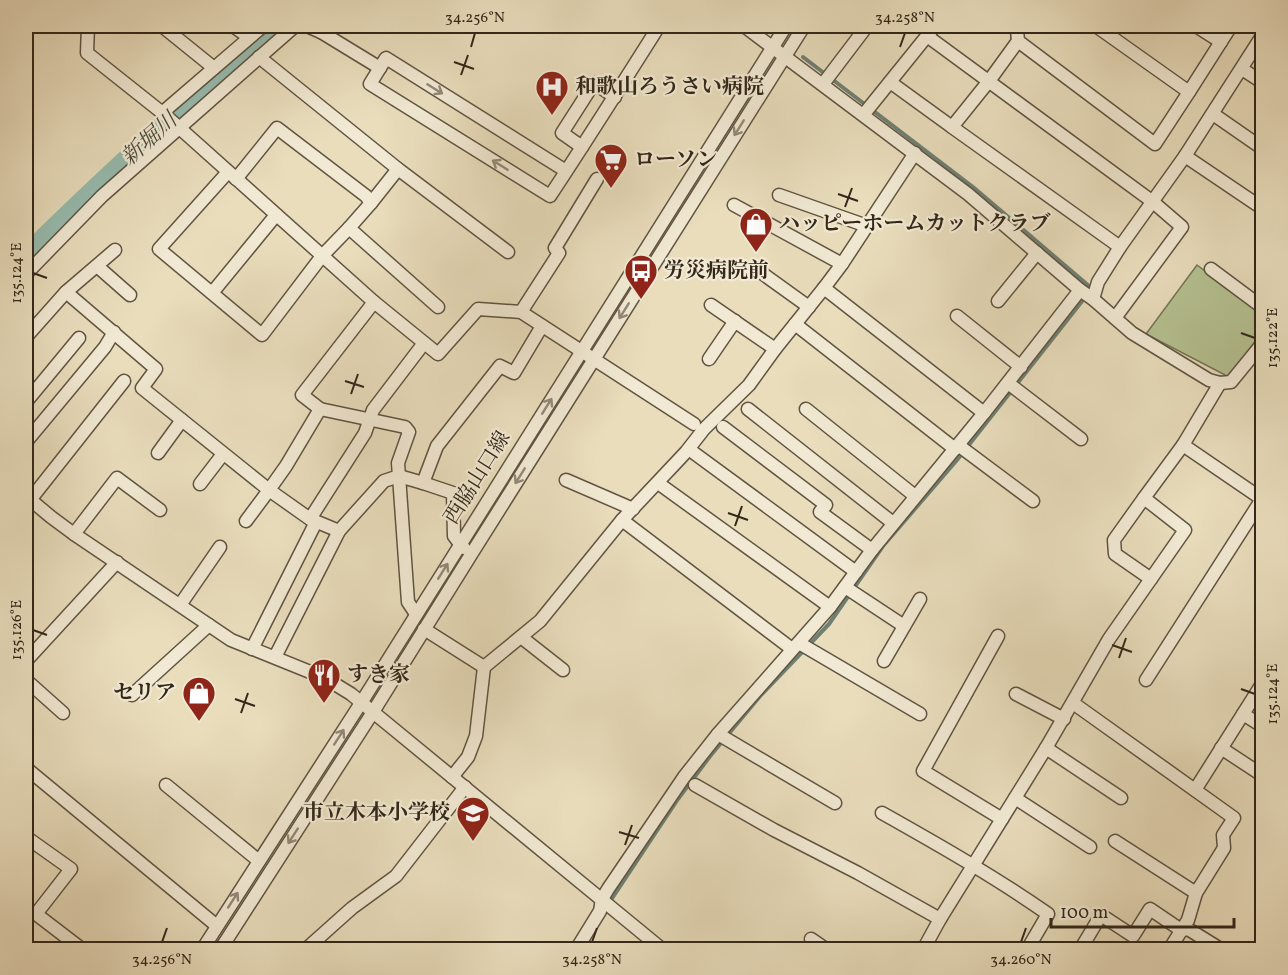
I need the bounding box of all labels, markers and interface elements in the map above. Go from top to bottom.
text: 34.256°N [445,8,505,29]
text: 34.258°N [875,8,935,29]
hospital icon: 和歌山ろうさい病院 [534,69,570,116]
place label: 和歌山ろうさい病院 [575,73,764,102]
one-way arrow [426,84,443,96]
water label: 新堀川 [115,105,186,174]
one-way arrow [733,120,745,136]
supermarket icon: ローソン [593,142,629,189]
place label: ローソン [634,146,717,175]
one-way arrow [492,159,509,171]
shop icon: ハッピーホームカットクラブ [738,206,774,253]
place label: ハッピーホームカットクラブ [779,210,1051,239]
text: 135.124°E [7,243,28,303]
bus stop icon: 労災病院前 [623,253,659,300]
place label: 労災病院前 [664,257,769,286]
one-way arrow [618,302,630,319]
text: 135.122°E [1263,308,1284,368]
one-way arrow [541,398,553,415]
street label: 西脇山口線 [438,426,518,530]
one-way arrow [514,467,526,484]
one-way arrow [437,563,449,580]
text: 135.126°E [7,600,28,660]
restaurant icon: すき家 [306,657,342,704]
place label: すき家 [347,661,410,690]
text: 135.124°E [1263,664,1284,724]
shop icon: セリア [181,675,217,722]
place label: セリア [113,679,176,708]
one-way arrow [333,728,346,745]
school or university icon: 市立木本小学校 [455,795,491,842]
place label: 市立木本小学校 [303,799,450,828]
one-way arrow [286,828,299,845]
scale bar [1051,891,1234,929]
one-way arrow [227,892,240,909]
text: 100 m [1060,901,1109,926]
text: 34.256°N [132,950,192,971]
text: 34.258°N [562,950,622,971]
text: 34.260°N [990,950,1052,971]

